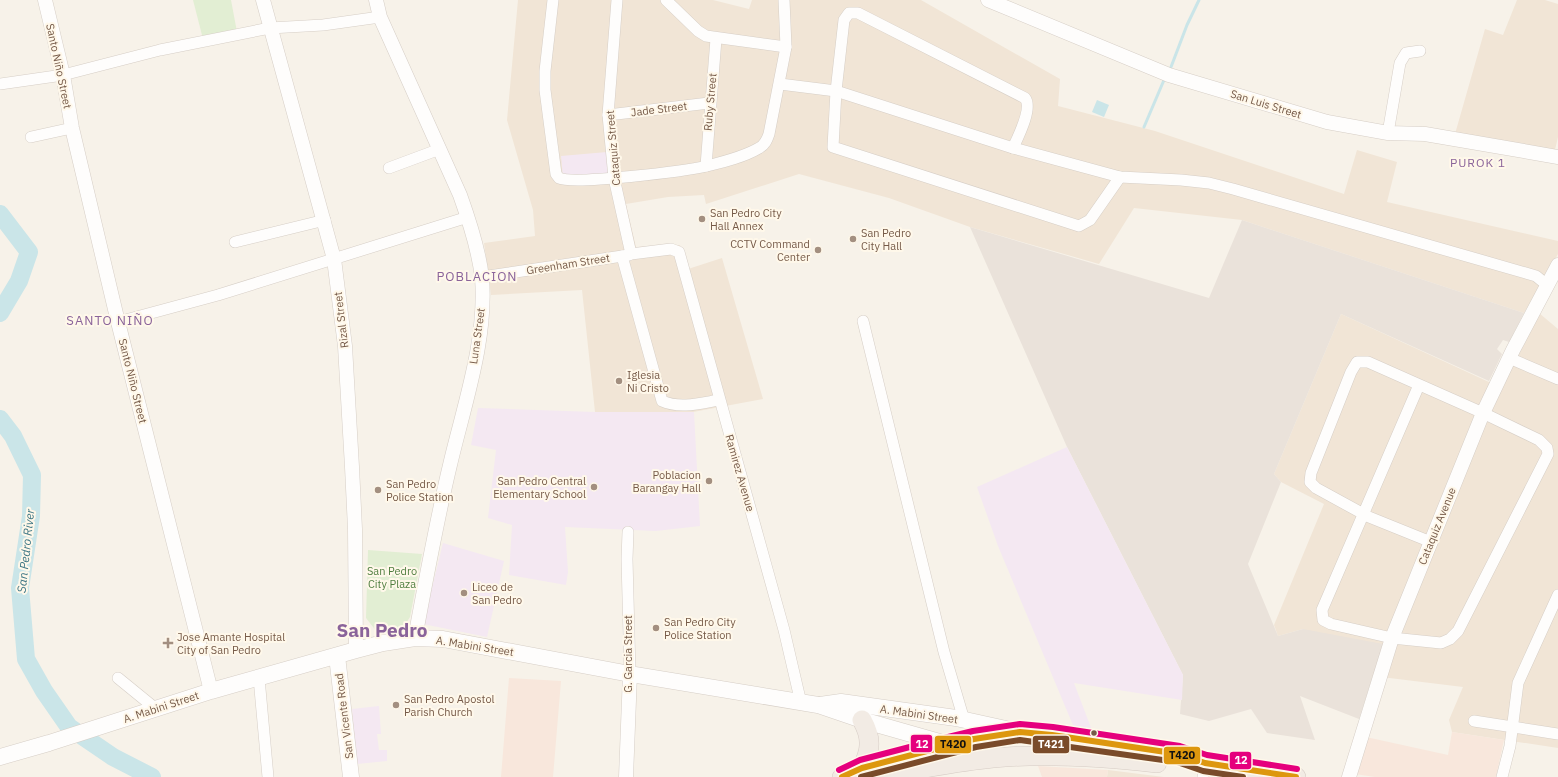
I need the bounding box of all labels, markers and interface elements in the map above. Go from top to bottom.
street label: Santo Niño Street [43,22,75,110]
street label: Ruby Street [701,72,720,131]
street label: San Luis Street [1229,87,1303,121]
street label: Jade Street [630,99,688,119]
street label: Cataquiz Street [603,110,623,186]
district label: PUROK 1 [1450,155,1506,170]
place label: San Pedro City Hall Annex [710,206,782,233]
marker: San Pedro City Hall Annex [697,214,707,224]
place label: San Pedro City Hall [861,226,911,253]
marker: San Pedro City Hall [848,234,858,244]
place label: CCTV Command Center [730,237,810,264]
marker: CCTV Command Center [813,245,823,255]
street label: Greenham Street [525,250,611,278]
district label: POBLACION [436,268,518,285]
street label: Rizal Street [331,291,351,349]
street label: Luna Street [466,307,488,365]
district label: SANTO NIÑO [66,312,154,329]
street label: Santo Niño Street [116,337,150,425]
place label: Iglesia Ni Cristo [627,368,669,395]
marker: Iglesia Ni Cristo [614,376,624,386]
street label: Ramirez Avenue [722,433,758,513]
place label: Poblacion Barangay Hall [633,468,701,495]
place label: San Pedro Central Elementary School [493,474,586,501]
marker: Poblacion Barangay Hall [704,476,714,486]
place label: San Pedro Police Station [386,477,454,504]
marker: San Pedro Central Elementary School [589,482,599,492]
marker: San Pedro Police Station [373,485,383,495]
street label: Cataquiz Avenue [1415,485,1459,567]
water label: San Pedro River [14,508,37,594]
park label: San Pedro City Plaza [367,564,417,591]
place label: Liceo de San Pedro [472,580,522,607]
marker: Liceo de San Pedro [459,588,469,598]
street label: G. Garcia Street [621,615,635,693]
place label: San Pedro City Police Station [664,615,736,642]
district label: San Pedro [336,618,428,642]
marker: San Pedro City Police Station [651,623,661,633]
place label: Jose Amante Hospital City of San Pedro [177,630,285,657]
street label: A. Mabini Street [435,633,515,659]
marker: Jose Amante Hospital City of San Pedro [162,637,174,649]
street label: San Vicente Road [332,672,356,760]
street label: A. Mabini Street [122,688,201,726]
place label: San Pedro Apostol Parish Church [404,692,495,719]
marker: San Pedro Apostol Parish Church [391,700,401,710]
street label: A. Mabini Street [879,702,959,726]
unlabelled marker [1089,728,1099,738]
line badge: 12 [910,734,933,753]
line badge: T420 [934,735,972,754]
line badge: T421 [1032,735,1070,754]
text: 12 [915,737,929,751]
text: T420 [940,737,967,751]
text: T421 [1038,737,1065,751]
line badge: T420 [1163,746,1201,765]
text: T420 [1169,748,1196,762]
line badge: 12 [1229,751,1252,770]
text: 12 [1234,753,1248,767]

